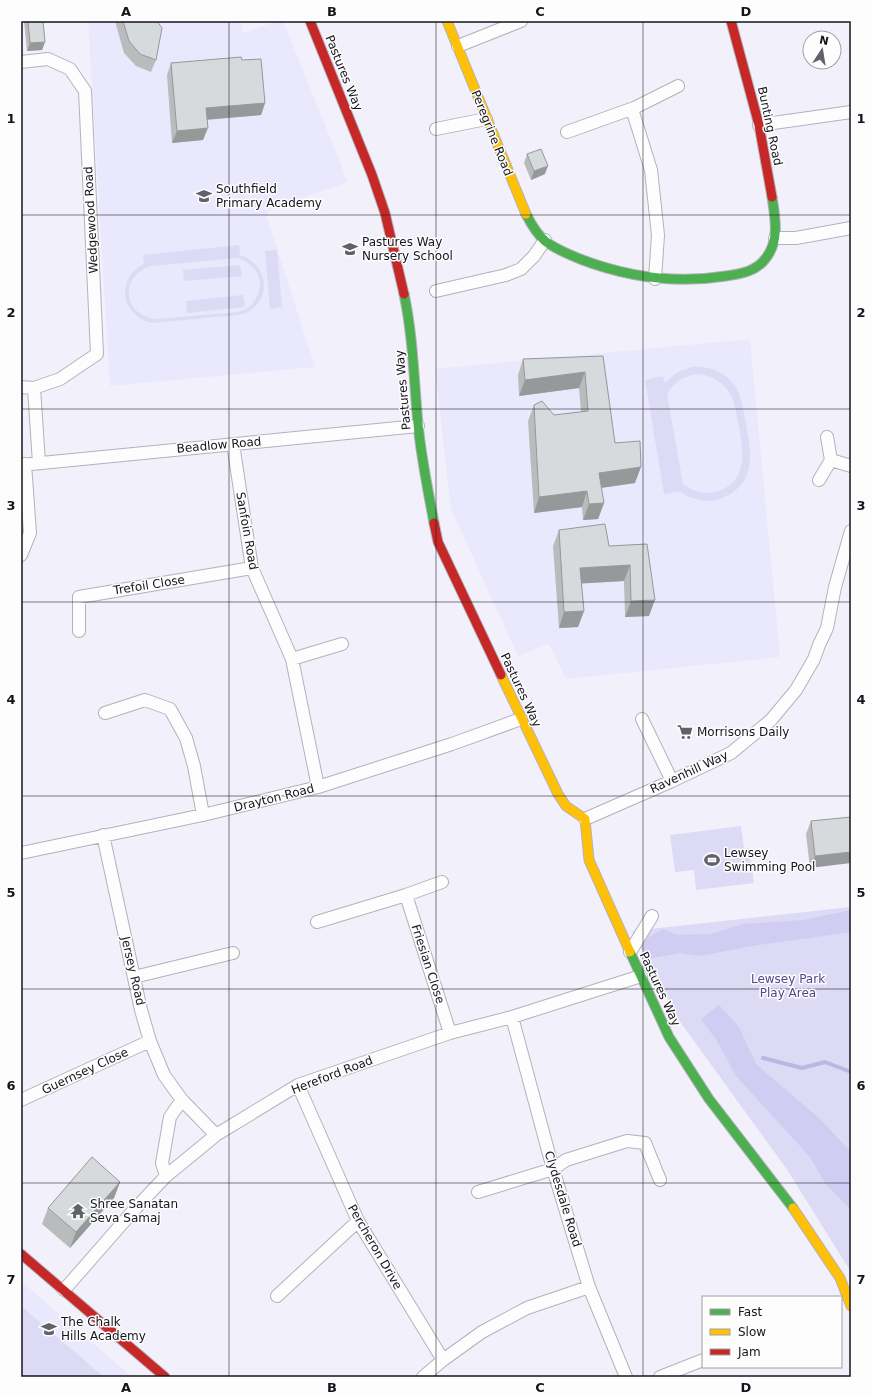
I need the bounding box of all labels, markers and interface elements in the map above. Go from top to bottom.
text: A [121,4,131,19]
text: B [327,4,337,19]
text: C [535,4,545,19]
text: D [741,4,752,19]
north arrow [802,30,842,70]
street label: Pastures Way [322,33,366,113]
text: N [818,33,830,48]
street label: Bunting Road [755,85,785,167]
street label: Peregrine Road [468,88,516,178]
text: 1 [6,111,16,126]
text: 1 [856,111,866,126]
street label: Wedgewood Road [81,166,101,274]
place label: Southfield Primary Academy [216,182,322,210]
school or university icon: Southfield Primary Academy [195,187,213,205]
place label: Pastures Way Nursery School [362,235,453,263]
school or university icon: Pastures Way Nursery School [341,240,359,258]
text: 2 [6,305,16,320]
text: 2 [856,305,866,320]
street label: Pastures Way [393,349,413,431]
street label: Beadlow Road [176,434,262,456]
street label: Sanfoin Road [233,491,261,571]
text: 3 [6,498,16,513]
text: 3 [856,498,866,513]
street label: Trefoil Close [111,572,186,598]
street label: Pastures Way [498,651,544,729]
text: 4 [6,692,16,707]
text: 4 [856,692,866,707]
supermarket icon: Morrisons Daily [676,723,694,741]
place label: Morrisons Daily [697,725,789,739]
street label: Ravenhill Way [648,748,730,796]
street label: Drayton Road [232,781,316,815]
place label: Lewsey Swimming Pool [724,846,815,874]
sports icon: Lewsey Swimming Pool [703,851,721,869]
text: 5 [6,885,16,900]
text: 5 [856,885,866,900]
street label: Friesian Close [409,922,447,1006]
street label: Jersey Road [118,934,148,1007]
street label: Pastures Way [637,950,683,1028]
park label: Lewsey Park Play Area [751,972,825,1000]
street label: Guernsey Close [40,1045,130,1097]
street label: Hereford Road [289,1053,375,1097]
text: 6 [6,1078,16,1093]
text: 6 [856,1078,866,1093]
street label: Clydesdale Road [542,1149,584,1249]
place label: Shree Sanatan Seva Samaj [90,1197,178,1225]
temple icon: Shree Sanatan Seva Samaj [69,1202,87,1220]
street label: Percheron Drive [345,1202,405,1292]
text: 7 [6,1272,16,1287]
text: 7 [856,1272,866,1287]
legend [702,1296,842,1368]
text: Fast [738,1305,762,1319]
place label: The Chalk Hills Academy [60,1315,146,1343]
school or university icon: The Chalk Hills Academy [40,1320,58,1338]
text: Slow [738,1325,766,1339]
text: Jam [737,1345,761,1359]
text: A [121,1380,131,1395]
text: B [327,1380,337,1395]
text: C [535,1380,545,1395]
text: D [741,1380,752,1395]

